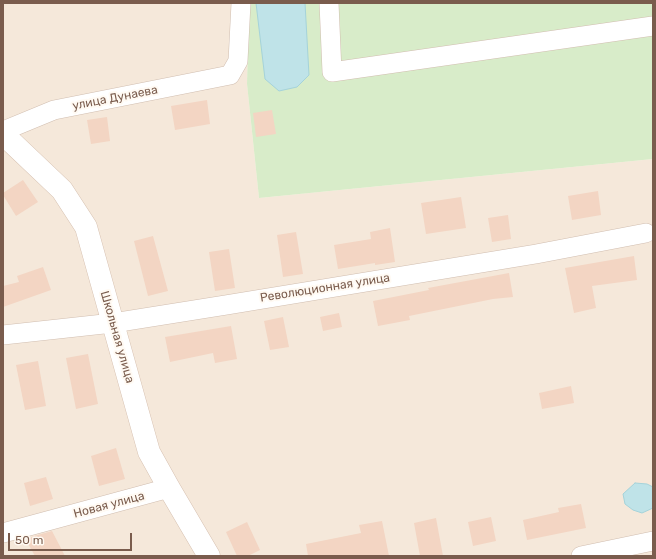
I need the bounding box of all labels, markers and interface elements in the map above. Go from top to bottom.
street label: улица Дунаева [71,83,159,113]
street label: Революционная улица [259,271,391,305]
street label: Школьная улица [97,289,137,385]
street label: Новая улица [72,489,146,521]
scale bar [10,525,134,551]
text: 50 m [15,533,43,547]

